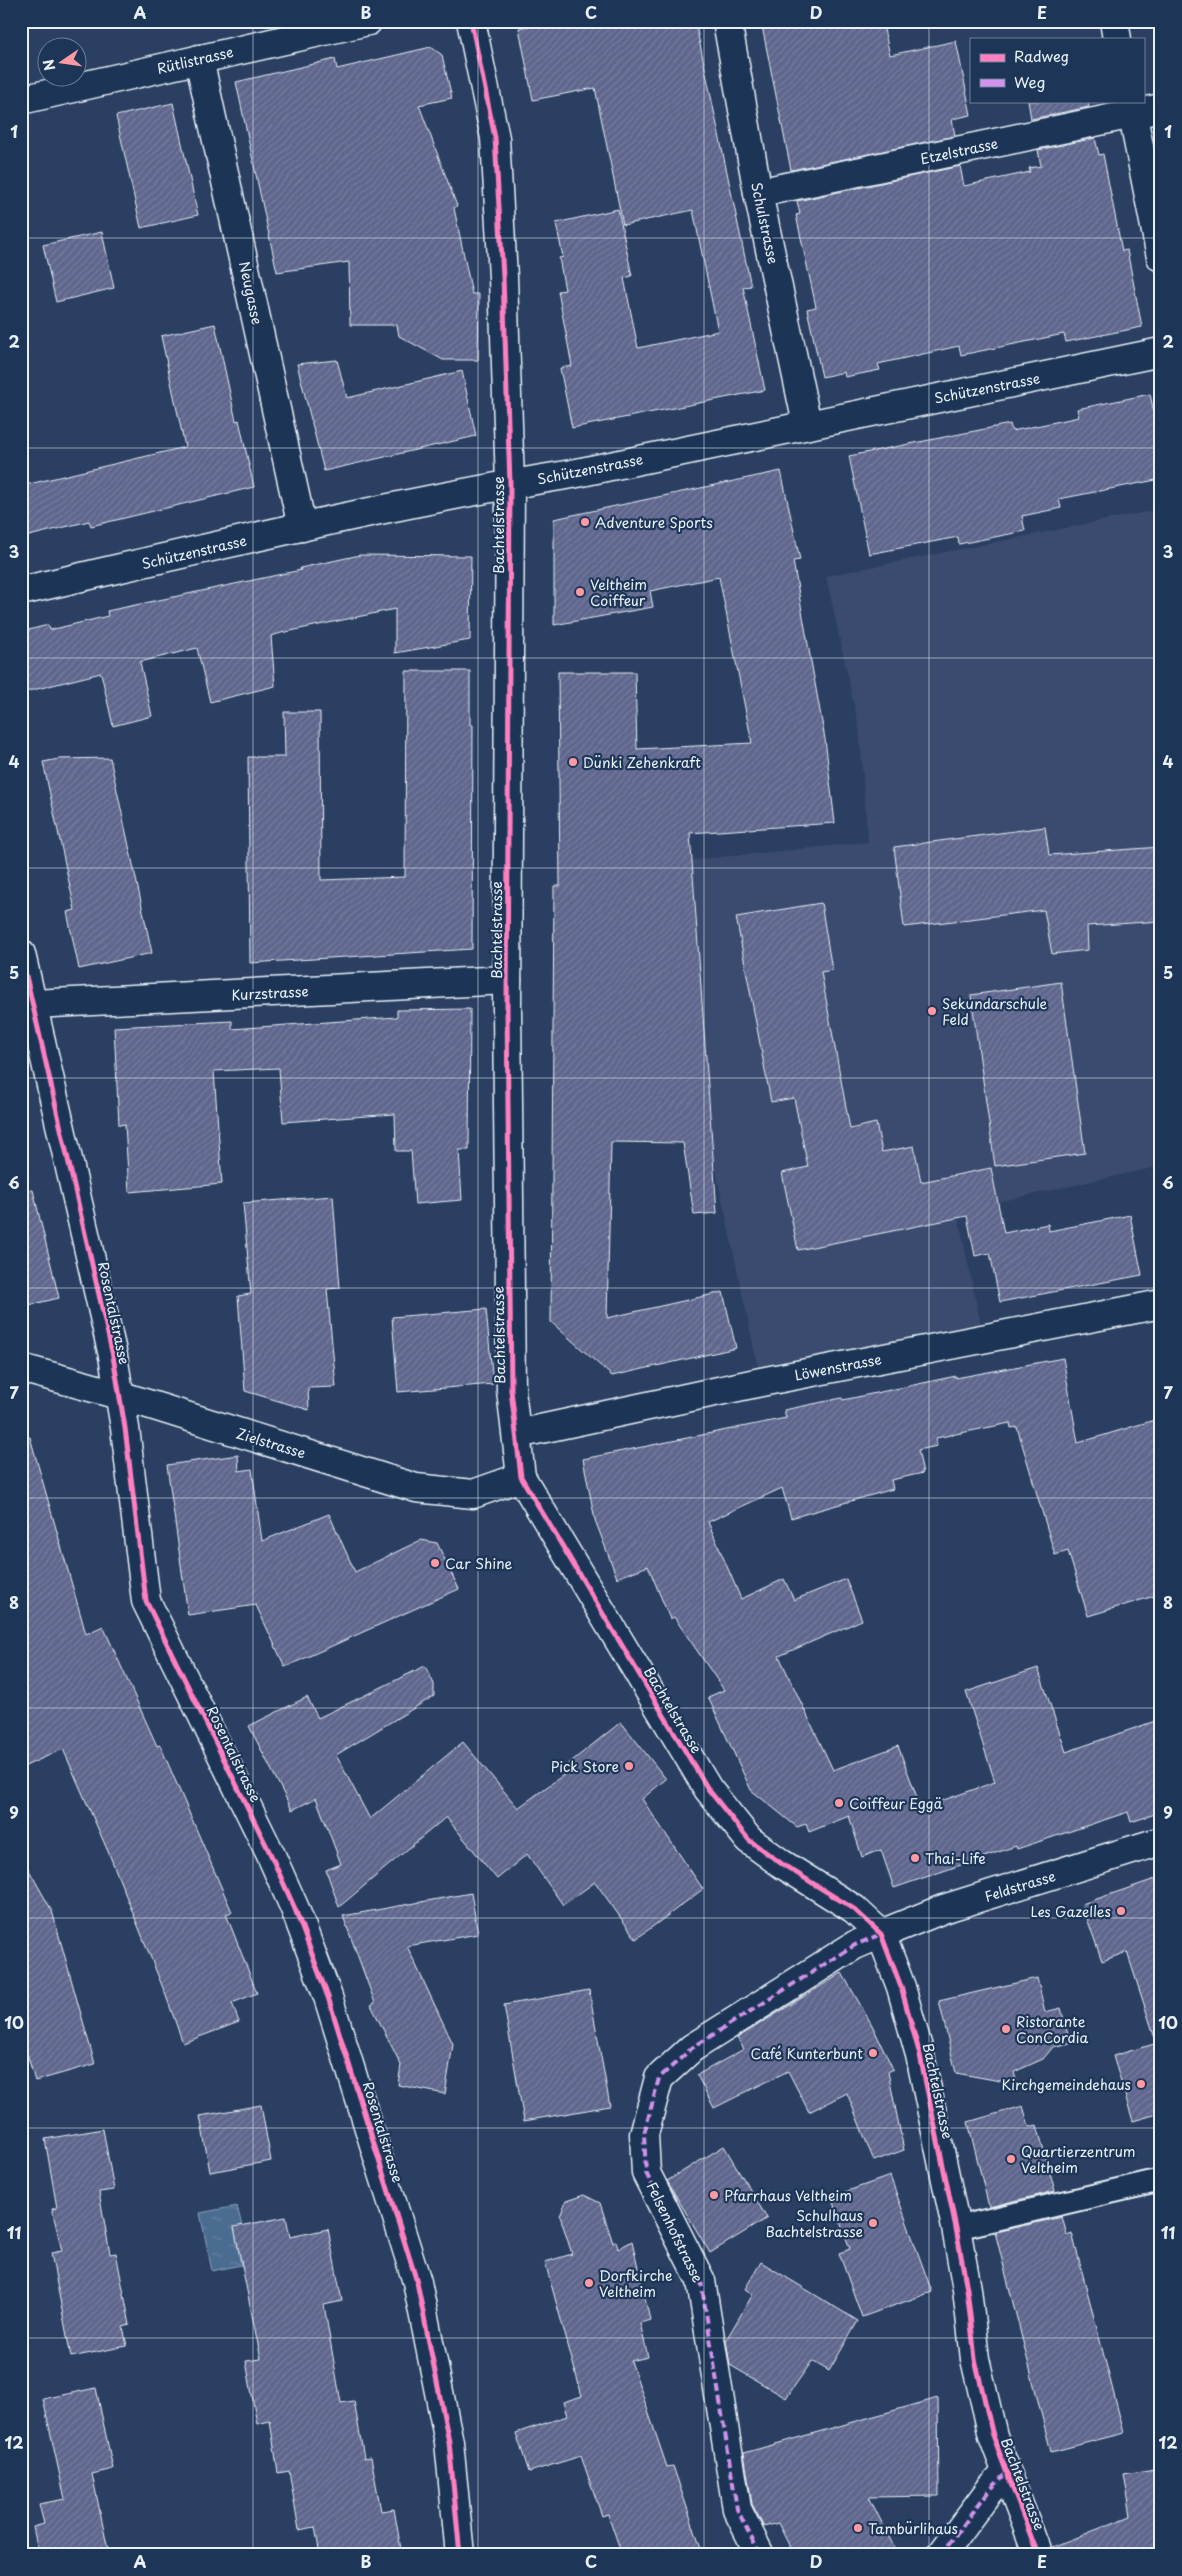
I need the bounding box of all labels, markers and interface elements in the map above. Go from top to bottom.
text: A [134,0,147,24]
text: B [361,0,372,24]
text: C [585,0,597,24]
text: D [810,0,822,24]
text: E [1037,0,1047,24]
north arrow [38,38,88,88]
legend [970,38,1144,102]
street label: Rütlistrasse [155,41,235,79]
text: Radweg [1014,44,1069,67]
text: N [37,57,60,73]
text: Weg [1014,70,1045,93]
text: 1 [10,119,18,143]
text: 1 [1164,119,1172,143]
street label: Etzelstrasse [918,133,1000,169]
street label: Schulstrasse [746,180,784,266]
street label: Neugasse [234,259,268,327]
text: 2 [8,329,20,353]
text: 2 [1162,329,1174,353]
street label: Schützenstrasse [932,367,1042,409]
street label: Schützenstrasse [535,448,645,490]
street label: Bachtelstrasse [488,476,509,574]
place label: Adventure Sports [595,512,713,533]
marker: Adventure Sports [579,516,591,528]
street label: Schützenstrasse [139,530,249,574]
text: 3 [9,539,19,563]
text: 3 [1163,539,1173,563]
place label: Veltheim Coiffeur [590,574,647,611]
marker: Veltheim Coiffeur [574,586,586,598]
text: 4 [9,749,20,773]
text: 4 [1163,749,1174,773]
place label: Dünki Zehenkraft [583,752,701,773]
marker: Dünki Zehenkraft [567,756,579,768]
street label: Bachtelstrasse [486,881,507,979]
text: 5 [9,960,19,984]
text: 5 [1163,960,1173,984]
street label: Kurzstrasse [231,980,309,1006]
place label: Sekundarschule Feld [942,993,1048,1030]
marker: Sekundarschule Feld [926,1005,938,1017]
text: 6 [8,1170,20,1194]
text: 6 [1162,1170,1174,1194]
street label: Rosentalstrasse [93,1260,135,1366]
street label: Bachtelstrasse [488,1286,510,1384]
street label: Löwenstrasse [793,1348,883,1386]
text: 7 [9,1380,19,1404]
text: 7 [1163,1380,1173,1404]
street label: Zielstrasse [234,1423,308,1463]
place label: Car Shine [445,1553,513,1574]
marker: Car Shine [429,1557,441,1569]
text: 8 [9,1590,19,1614]
text: 8 [1163,1590,1173,1614]
street label: Bachtelstrasse [639,1663,707,1757]
street label: Rosentalstrasse [202,1702,266,1806]
place label: Pick Store [551,1756,619,1777]
marker: Pick Store [623,1760,635,1772]
place label: Coiffeur Eggä [849,1793,943,1814]
marker: Coiffeur Eggä [833,1797,845,1809]
text: 9 [9,1800,19,1824]
text: 9 [1163,1800,1173,1824]
place label: Thai-Life [925,1848,986,1869]
marker: Thai-Life [909,1852,921,1864]
street label: Feldstrasse [982,1865,1058,1907]
place label: Les Gazelles [1030,1901,1111,1922]
marker: Les Gazelles [1115,1905,1127,1917]
text: 10 [4,2010,24,2034]
text: 10 [1158,2010,1178,2034]
place label: Ristorante ConCordia [1016,2011,1089,2048]
marker: Ristorante ConCordia [1000,2023,1012,2035]
street label: Bachtelstrasse [918,2041,958,2141]
place label: Café Kunterbunt [751,2043,863,2064]
marker: Café Kunterbunt [867,2047,879,2059]
place label: Kirchgemeindehaus [1001,2074,1131,2095]
marker: Kirchgemeindehaus [1135,2078,1147,2090]
street label: Rosentalstrasse [358,2079,408,2185]
place label: Quartierzentrum Veltheim [1021,2141,1136,2178]
marker: Quartierzentrum Veltheim [1005,2153,1017,2165]
street label: Felsenhofstrasse [642,2178,708,2286]
place label: Pfarrhaus Veltheim [724,2185,852,2206]
marker: Pfarrhaus Veltheim [708,2189,720,2201]
place label: Schulhaus Bachtelstrasse [765,2205,863,2242]
marker: Schulhaus Bachtelstrasse [867,2217,879,2229]
text: 11 [7,2220,21,2244]
text: 11 [1161,2220,1175,2244]
place label: Dorfkirche Veltheim [599,2265,672,2302]
marker: Dorfkirche Veltheim [583,2277,595,2289]
text: 12 [5,2430,23,2454]
text: 12 [1159,2430,1177,2454]
street label: Bachtelstrasse [996,2435,1050,2533]
place label: Tambürlihaus [868,2518,958,2539]
marker: Tambürlihaus [852,2522,864,2534]
text: A [134,2549,147,2573]
text: B [361,2549,372,2573]
text: C [585,2549,597,2573]
text: D [810,2549,822,2573]
text: E [1037,2549,1047,2573]

